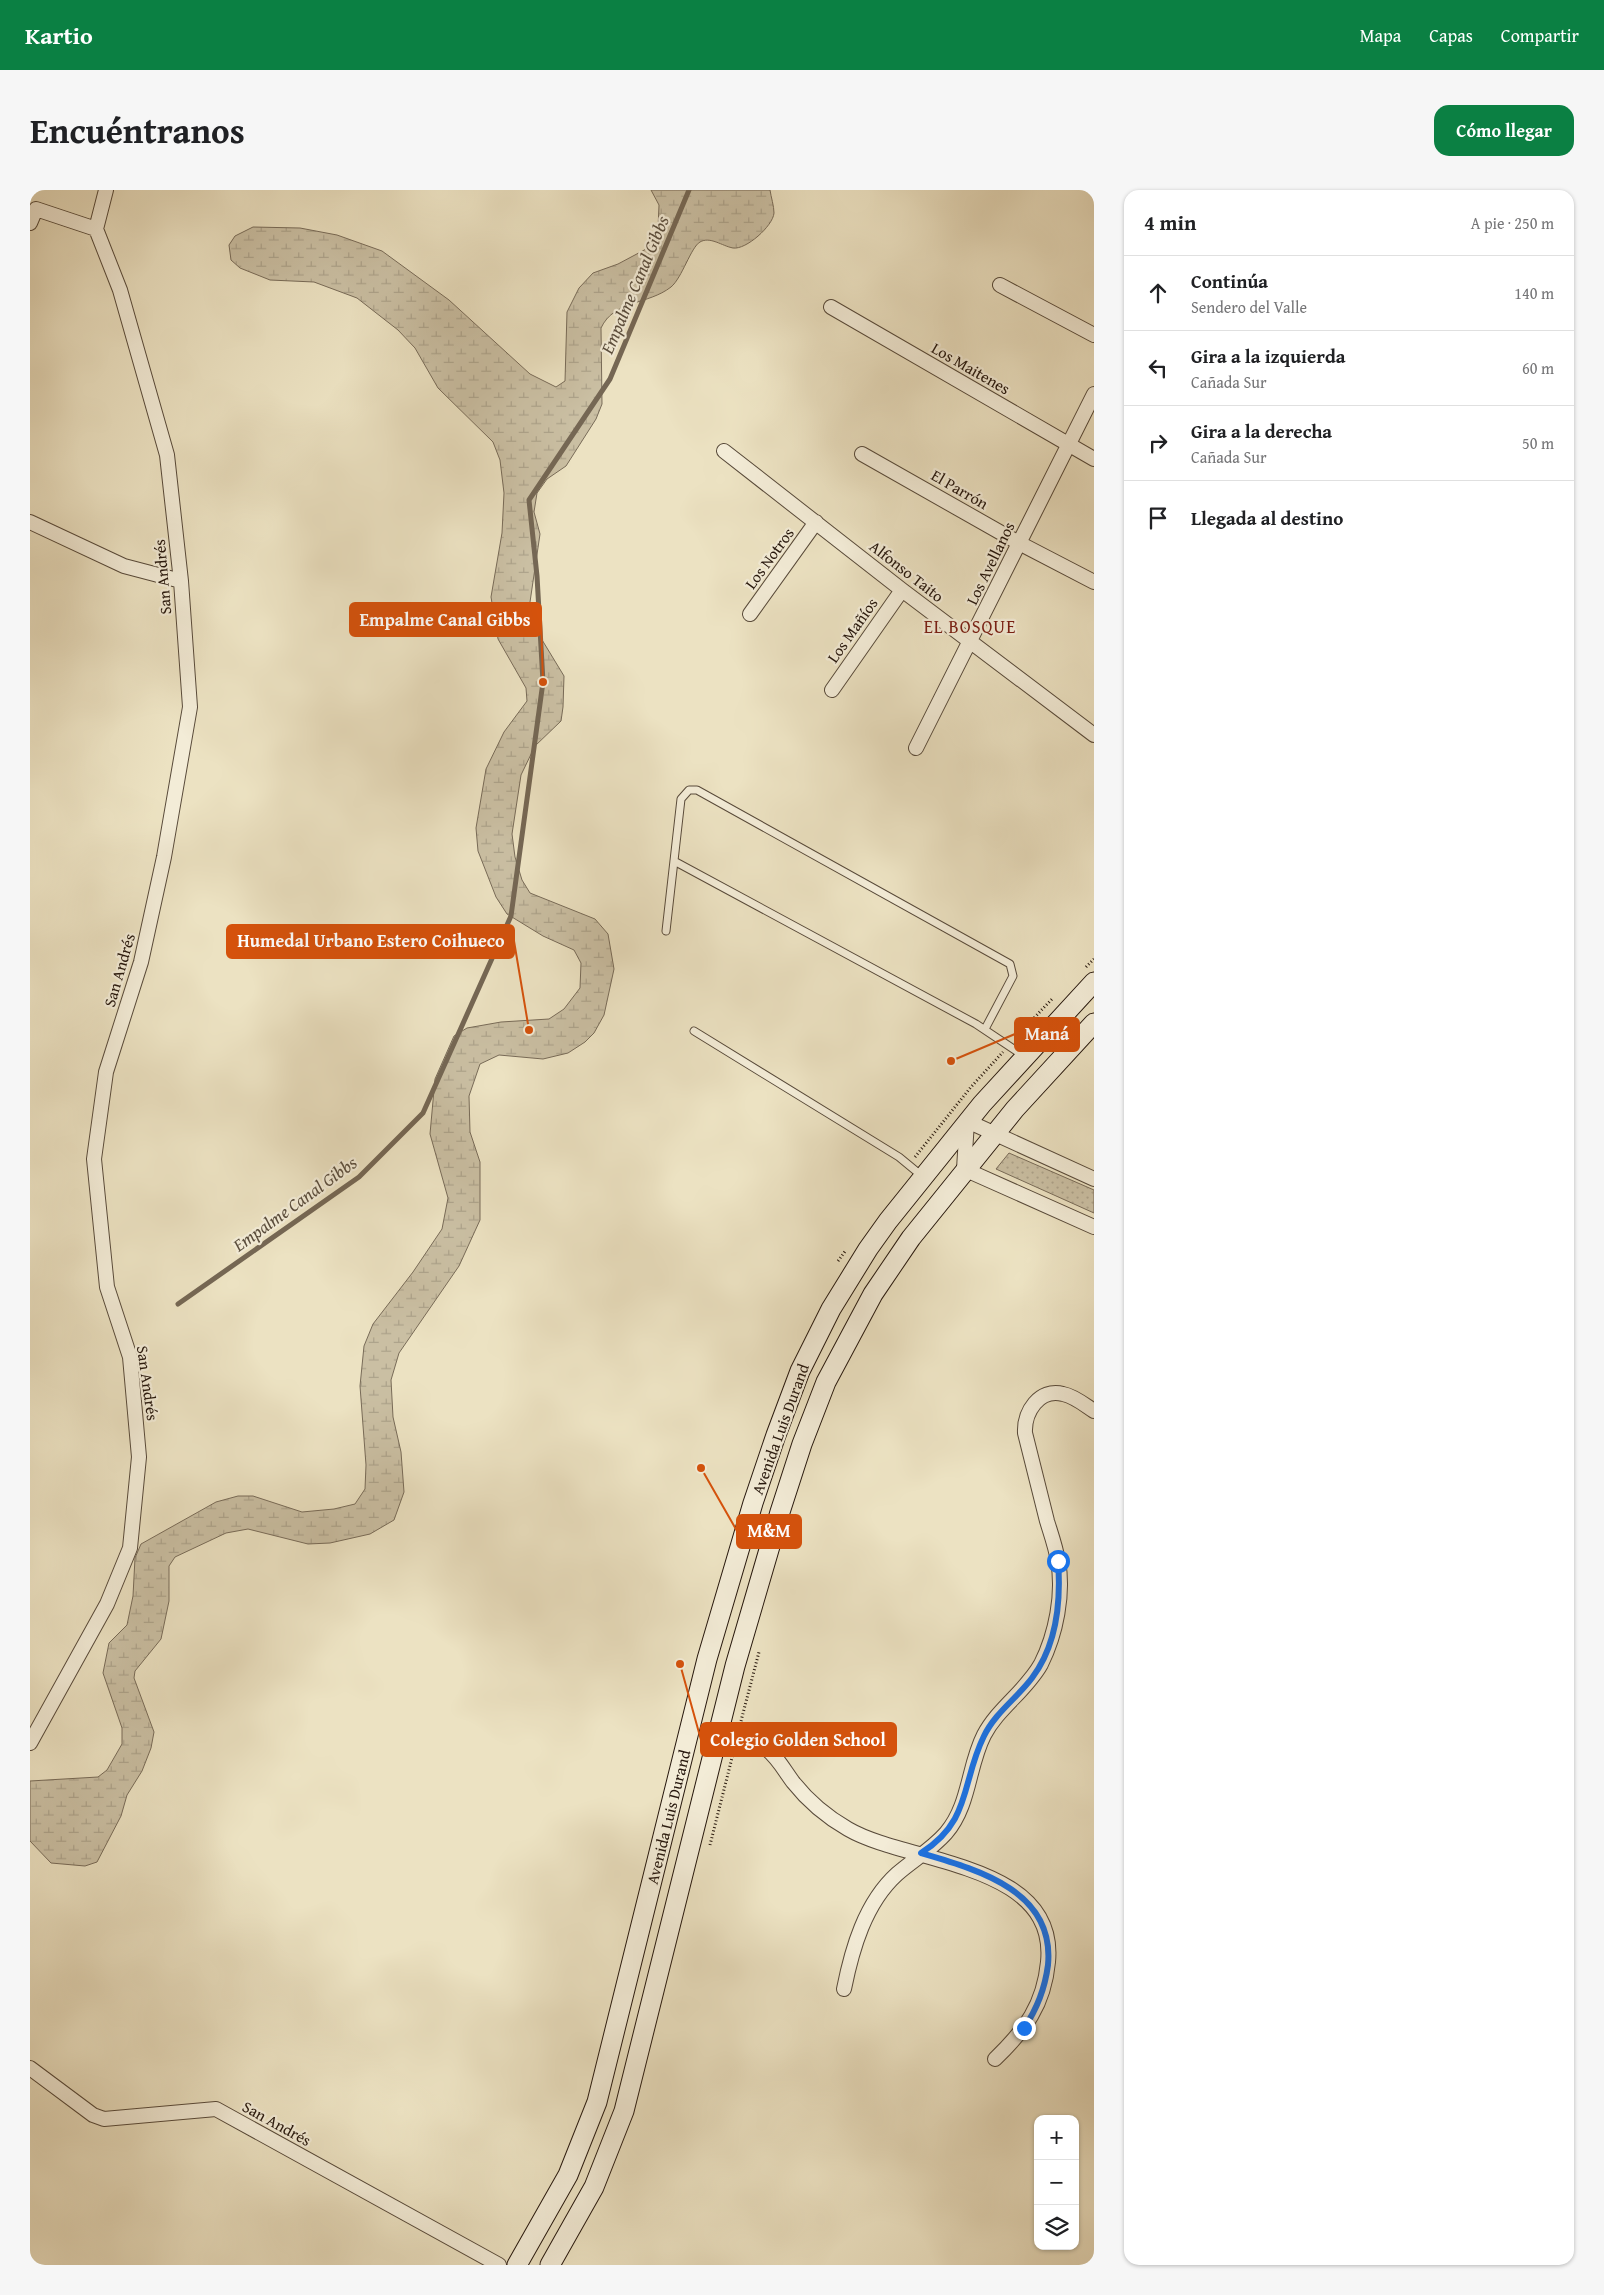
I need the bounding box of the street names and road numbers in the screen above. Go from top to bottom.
street label: Los Maitenes [927,336,1015,400]
street label: El Parrón [927,463,993,515]
street label: Los Avellanos [960,517,1020,609]
street label: Los Notros [738,522,800,594]
street label: Alfonso Taito [865,534,949,608]
street label: San Andrés [147,538,177,616]
street label: Los Mañíos [821,593,883,667]
street label: San Andrés [97,930,141,1010]
street label: San Andrés [131,1344,165,1422]
street label: Avenida Luis Durand [745,1360,815,1498]
street label: Avenida Luis Durand [640,1747,696,1887]
street label: San Andrés [238,2094,316,2152]

